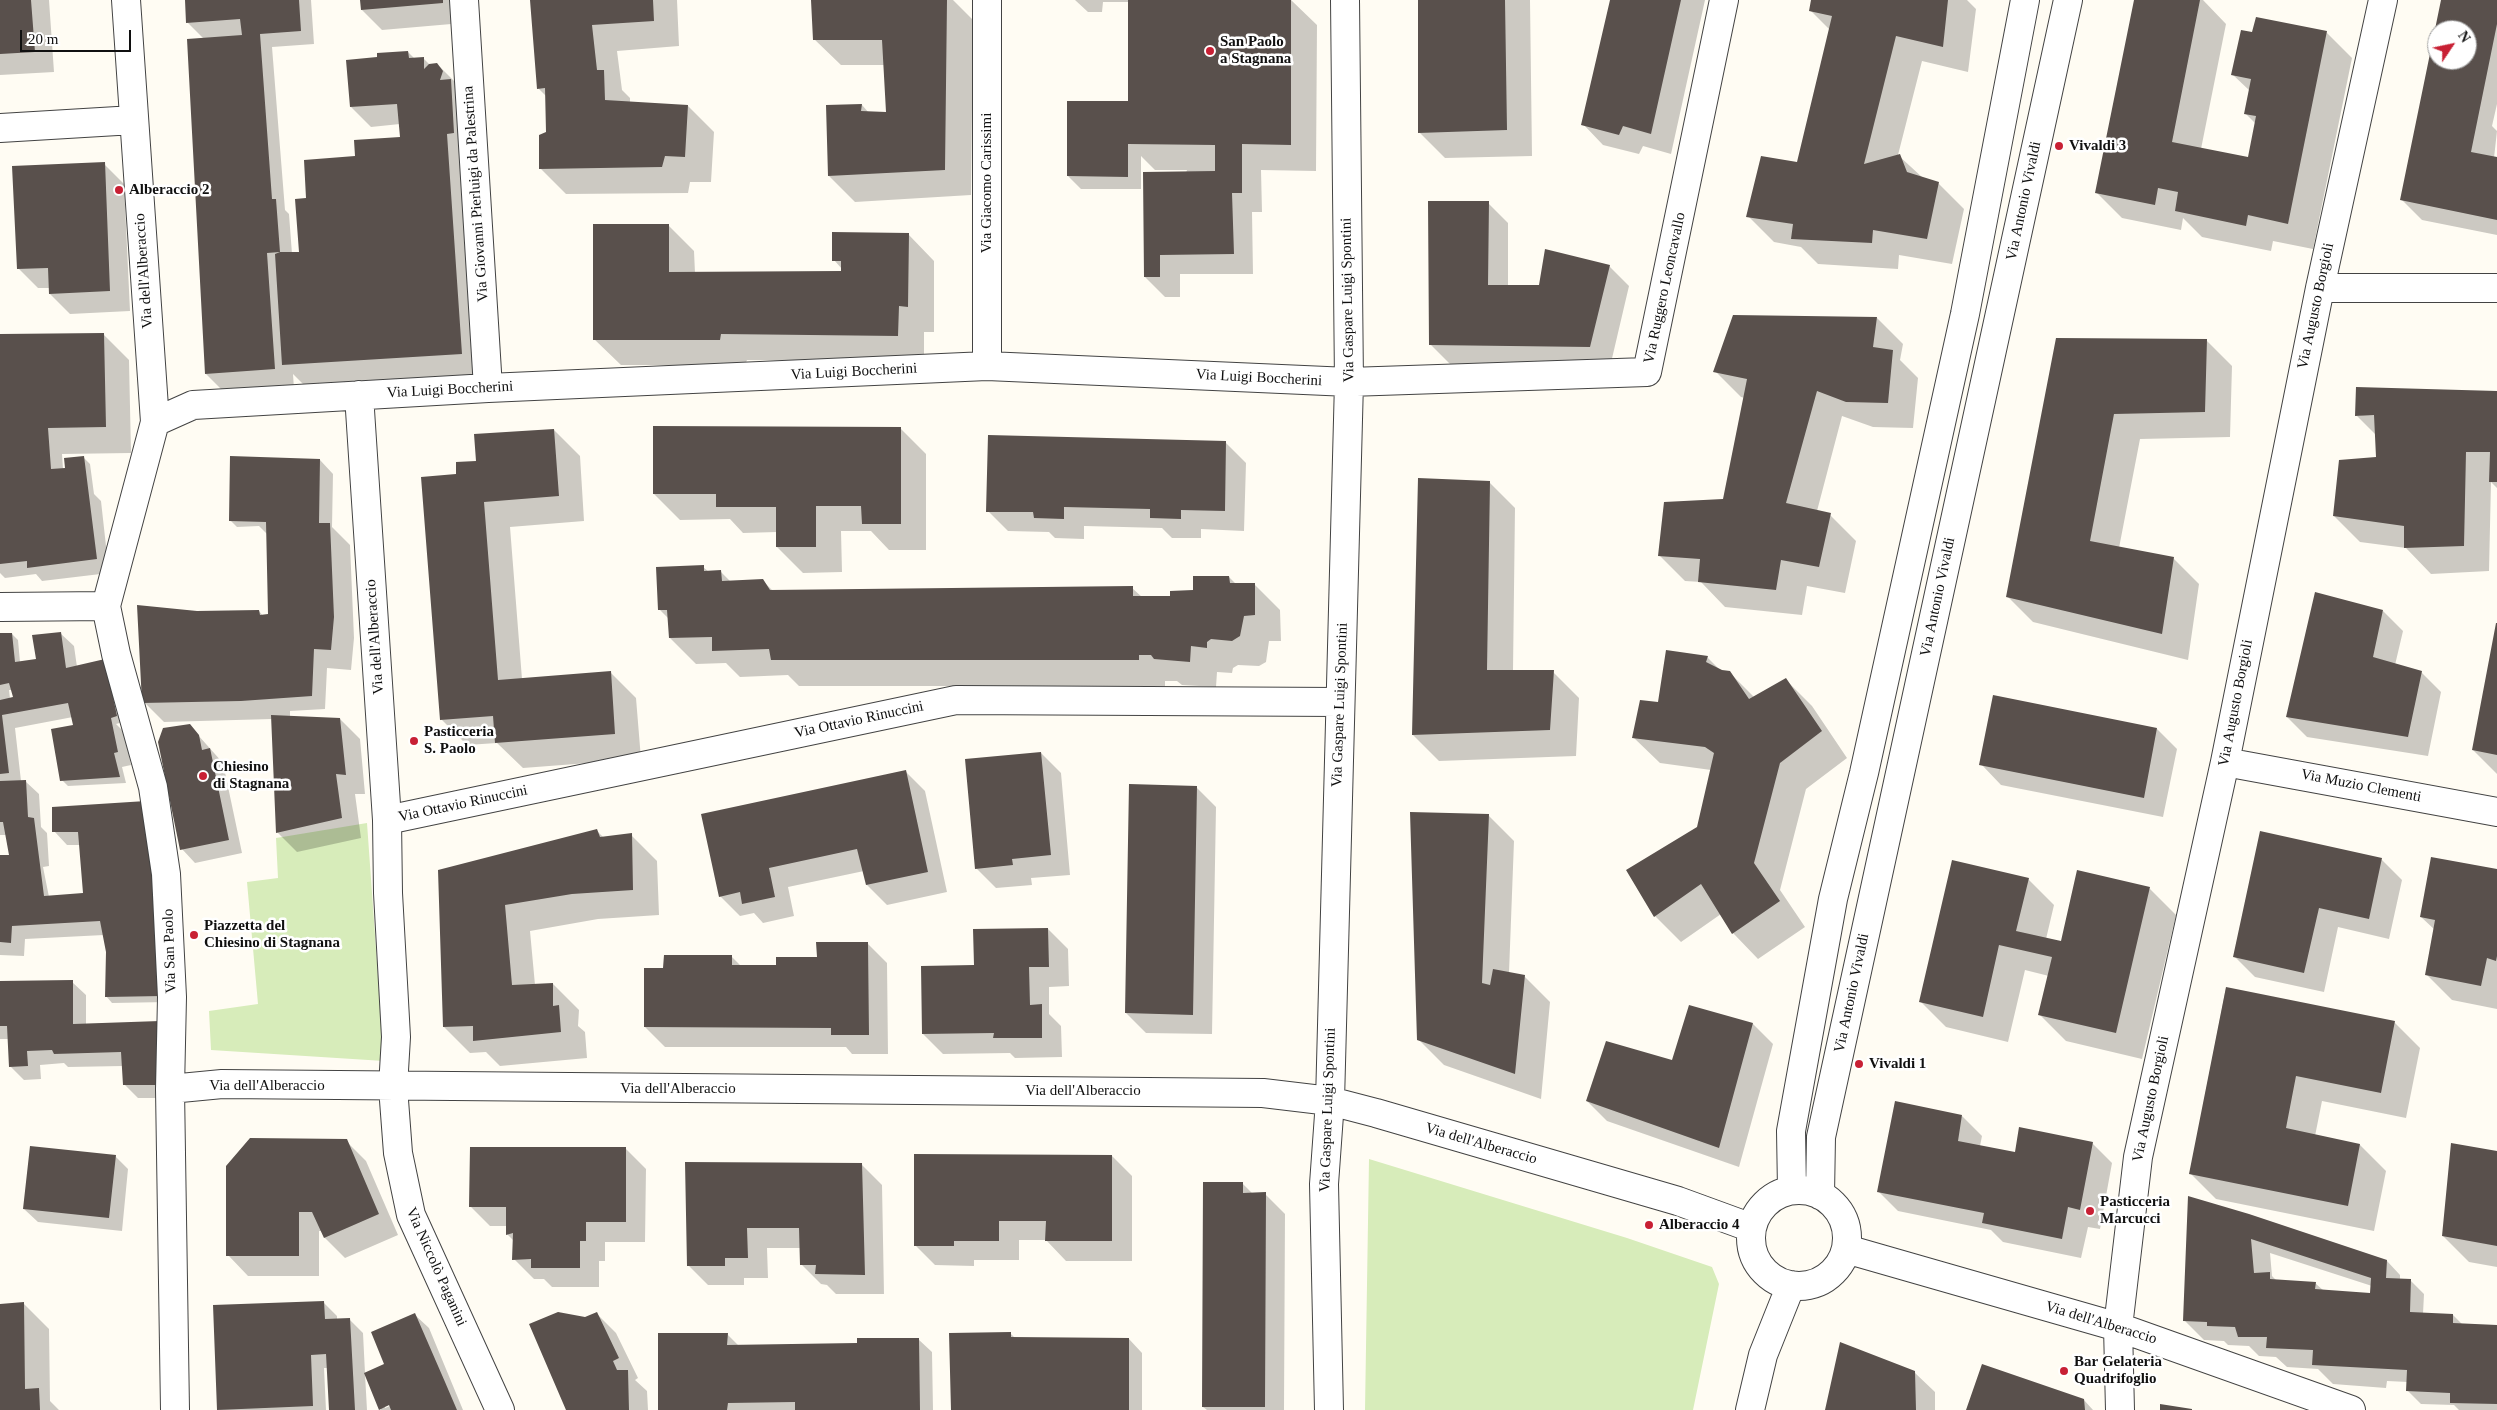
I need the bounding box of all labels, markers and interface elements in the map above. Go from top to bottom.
scale bar [22,20,134,52]
north arrow [2427,20,2477,70]
text: N [2455,29,2473,45]
text: 20 m [28,31,58,47]
place label: San Paolo a Stagnana [1220,33,1291,68]
marker: San Paolo a Stagnana [1204,45,1216,57]
street label: Via Giovanni Pierluigi da Palestrina [459,85,493,303]
street label: Via Giacomo Carissimi [978,113,996,253]
place label: Vivaldi 3 [2069,137,2126,155]
street label: Via Antonio Vivaldi [2003,140,2045,262]
marker: Vivaldi 3 [2053,140,2065,152]
place label: Alberaccio 2 [129,181,209,199]
marker: Alberaccio 2 [113,184,125,196]
street label: Via Ruggero Leoncavallo [1640,211,1690,365]
street label: Via dell'Alberaccio [131,213,157,329]
street label: Via Gaspare Luigi Spontini [1338,218,1358,382]
street label: Via Augusto Borgioli [2294,241,2338,371]
street label: Via Luigi Boccherini [790,360,918,384]
street label: Via Luigi Boccherini [1195,366,1323,390]
street label: Via Luigi Boccherini [386,378,514,402]
street label: Via Antonio Vivaldi [1917,536,1959,658]
street label: Via dell'Alberaccio [362,579,388,695]
street label: Via Gaspare Luigi Spontini [1328,622,1352,788]
street label: Via Augusto Borgioli [2215,638,2257,768]
street label: Via Ottavio Rinuccini [793,698,925,742]
place label: Pasticceria S. Paolo [424,723,494,758]
marker: Pasticceria S. Paolo [408,735,420,747]
place label: Chiesino di Stagnana [213,758,289,793]
street label: Via Muzio Clementi [2299,765,2423,807]
marker: Chiesino di Stagnana [197,770,209,782]
street label: Via Ottavio Rinuccini [397,782,529,826]
street label: Via San Paolo [160,908,180,994]
place label: Piazzetta del Chiesino di Stagnana [204,917,340,952]
marker: Piazzetta del Chiesino di Stagnana [188,929,200,941]
street label: Via Antonio Vivaldi [1831,932,1873,1054]
street label: Via Gaspare Luigi Spontini [1316,1027,1340,1193]
street label: Via Augusto Borgioli [2129,1034,2173,1164]
place label: Vivaldi 1 [1869,1055,1926,1073]
marker: Vivaldi 1 [1853,1058,1865,1070]
street label: Via dell'Alberaccio [209,1077,325,1095]
street label: Via dell'Alberaccio [620,1080,736,1098]
street label: Via dell'Alberaccio [1025,1082,1141,1100]
street label: Via dell'Alberaccio [1423,1119,1539,1169]
place label: Pasticceria Marcucci [2100,1193,2170,1228]
street label: Via Niccolò Paganini [402,1205,470,1329]
marker: Pasticceria Marcucci [2084,1205,2096,1217]
place label: Alberaccio 4 [1659,1216,1739,1234]
marker: Alberaccio 4 [1643,1219,1655,1231]
street label: Via dell'Alberaccio [2043,1298,2159,1348]
place label: Bar Gelateria Quadrifoglio [2074,1353,2162,1388]
marker: Bar Gelateria Quadrifoglio [2058,1365,2070,1377]

